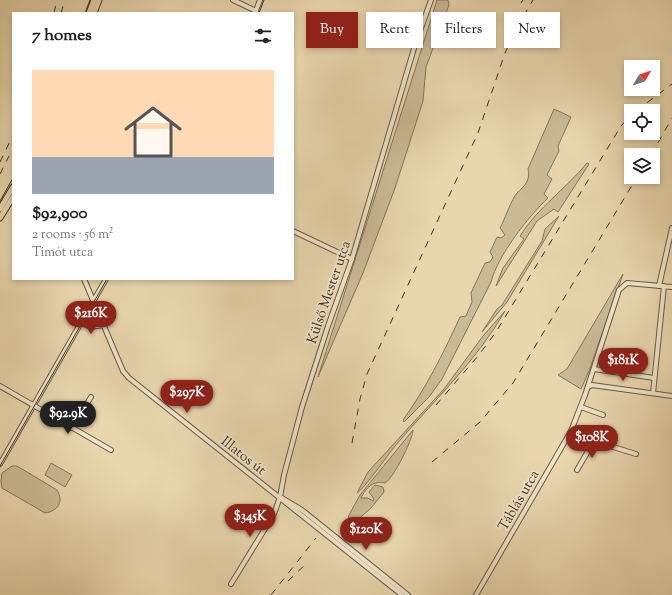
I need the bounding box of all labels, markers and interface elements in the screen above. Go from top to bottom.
chip: Buy [306,12,358,48]
chip: Rent [366,12,423,48]
chip: Filters [431,12,496,48]
chip: New [504,12,560,48]
text: 7 homes [32,24,92,48]
icon: filters [252,25,274,47]
north arrow [624,60,660,96]
map controls [624,60,660,184]
icon: home [117,96,189,168]
button: locate [624,104,660,140]
button: layers [624,148,660,184]
text: $92,900 [32,202,87,226]
text: 2 rooms · 56 m² [32,226,113,244]
street label: Külső Mester utca [303,238,357,347]
text: Timót utca [32,244,93,262]
pin: $216K [63,301,119,335]
text: $216K [74,305,108,323]
pin: $181K [595,348,651,382]
text: $181K [607,352,639,370]
pin: $297K [159,380,215,414]
text: $297K [169,384,205,402]
pin: $92.9K [35,401,101,435]
text: $92.9K [49,405,87,423]
pin: $108K [564,425,620,459]
text: $108K [575,429,609,447]
street label: Illatos út [216,433,270,481]
street label: Táblás utca [494,467,545,535]
pin: $345K [222,504,278,538]
text: $345K [234,508,266,526]
pin: $120K [338,517,394,551]
text: $120K [349,521,383,539]

